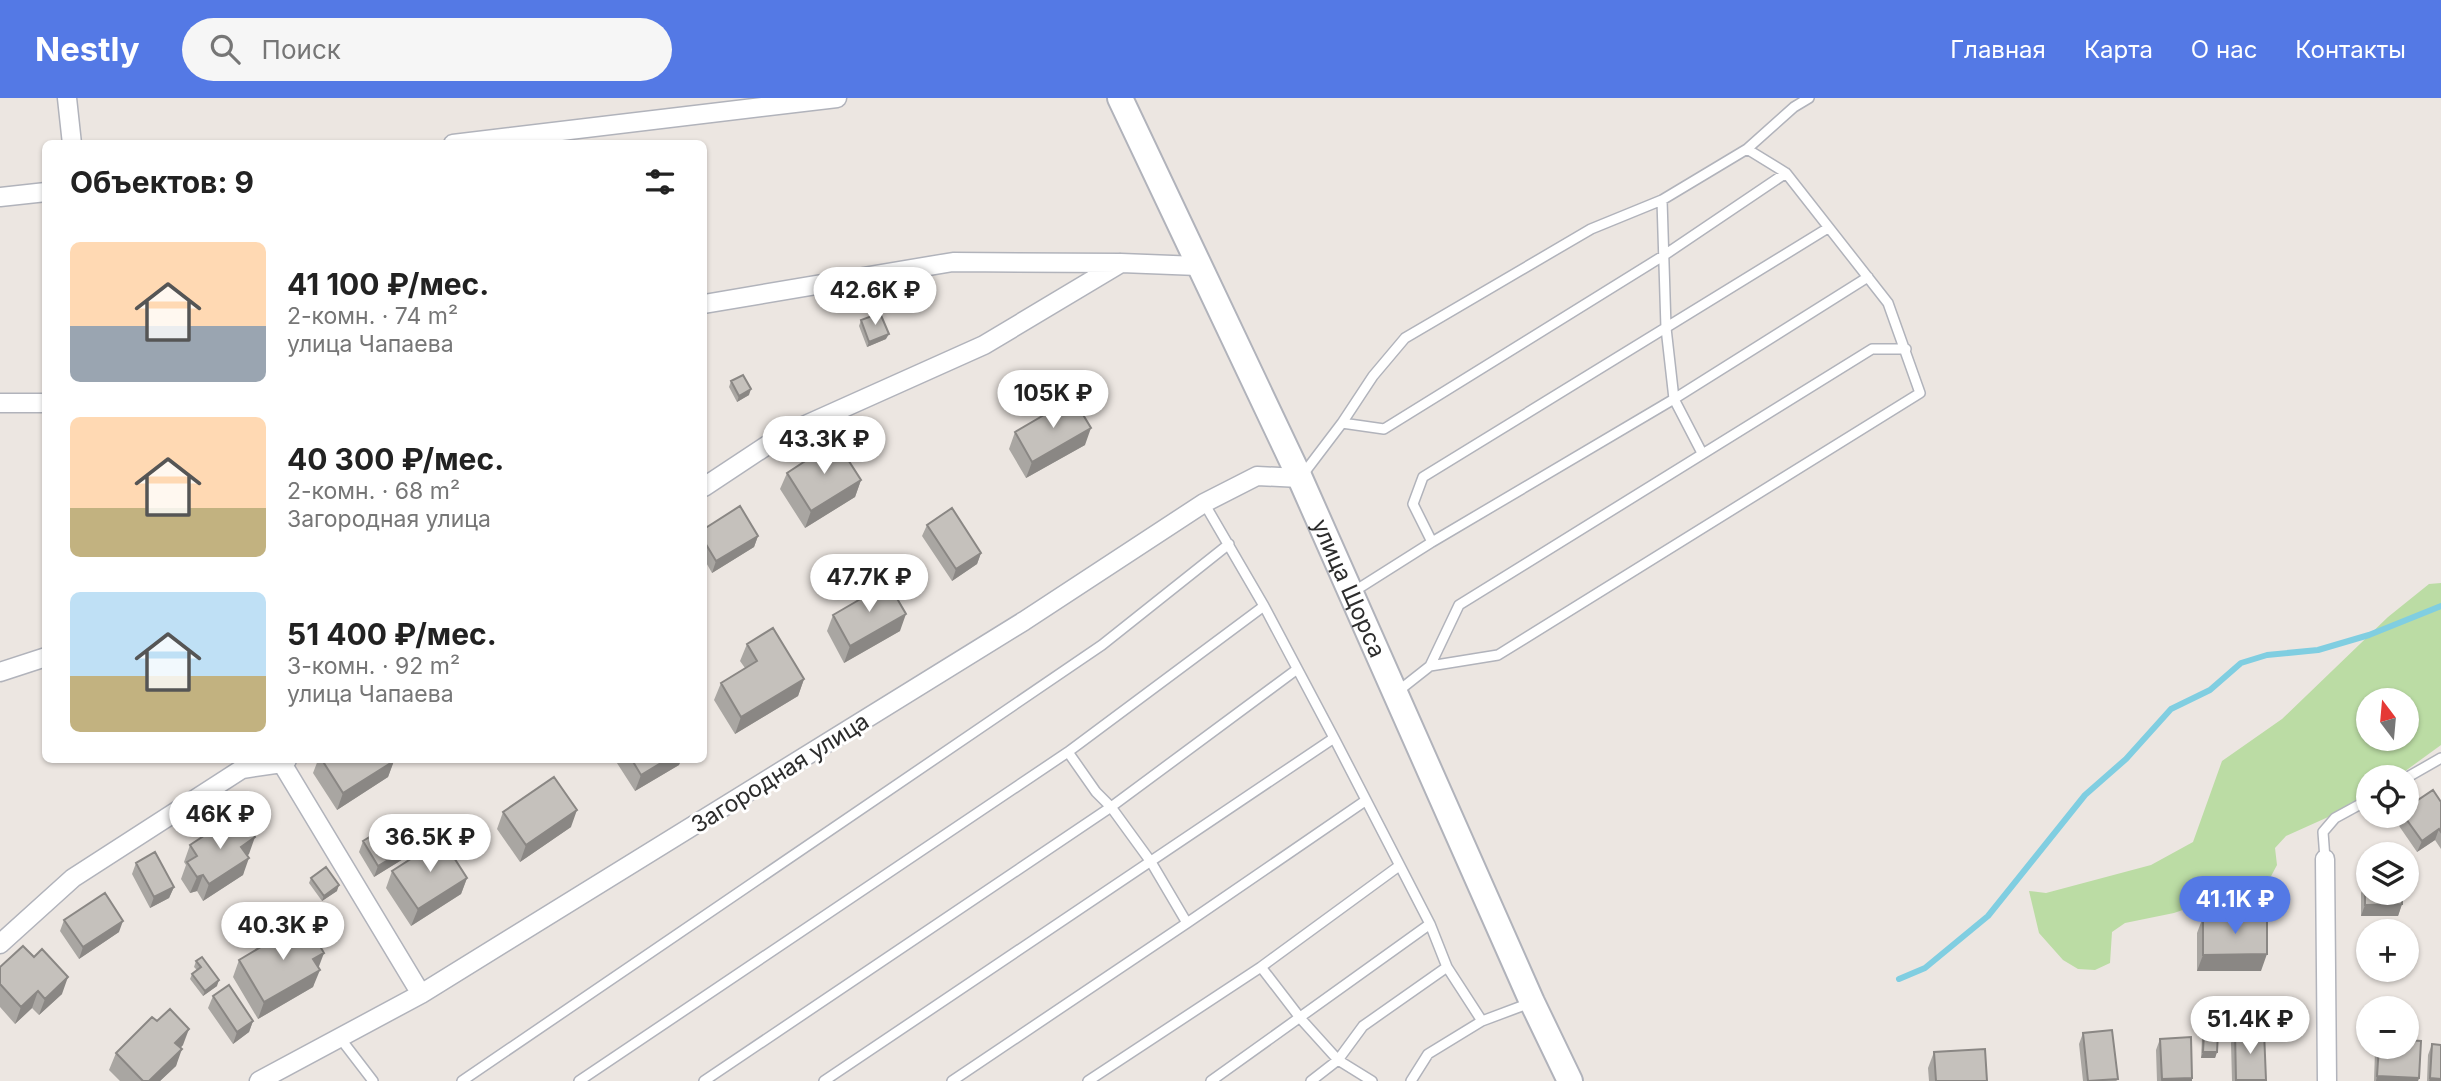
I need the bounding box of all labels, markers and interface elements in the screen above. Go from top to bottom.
search box [182,18,672,81]
text: Nestly [35,29,140,69]
icon: search [206,30,244,68]
text: Поиск [262,34,341,65]
text: Главная [1950,35,2046,64]
text: Карта [2084,35,2153,64]
text: О нас [2191,35,2257,64]
text: Контакты [2295,35,2406,64]
icon: filters [641,163,679,201]
text: Объектов: 9 [70,164,254,200]
text: 41 100 ₽/мес. [287,266,489,302]
pin: 42.6K ₽ [810,268,940,327]
icon: home [126,270,210,354]
text: 42.6K ₽ [829,276,921,304]
text: 2-комн. · 74 m² [287,302,458,330]
text: улица Чапаева [287,330,454,358]
pin: 105K ₽ [996,370,1110,430]
text: 105K ₽ [1013,379,1093,407]
pin: 43.3K ₽ [759,416,889,476]
text: 43.3K ₽ [779,425,869,453]
text: 40 300 ₽/мес. [287,441,504,477]
icon: home [126,445,210,529]
text: 2-комн. · 68 m² [287,477,460,505]
text: Загородная улица [287,505,491,533]
street label: улица Щорса [1306,515,1392,662]
pin: 47.7K ₽ [804,554,934,614]
text: 47.7K ₽ [826,563,912,591]
text: 51 400 ₽/мес. [287,616,497,652]
icon: home [126,620,210,704]
text: 3-комн. · 92 m² [287,652,460,680]
text: улица Чапаева [287,680,454,708]
north arrow [2356,688,2418,751]
map controls [2356,688,2419,1059]
street label: Загородная улица [686,707,874,839]
button: locate [2356,765,2419,828]
pin: 46K ₽ [171,792,269,851]
text: 46K ₽ [185,800,255,828]
pin: 36.5K ₽ [365,814,495,874]
text: 36.5K ₽ [385,823,475,851]
button: layers [2356,842,2419,905]
pin: 41.1K ₽ [2170,876,2300,936]
text: 41.1K ₽ [2195,885,2275,913]
pin: 40.3K ₽ [218,902,348,962]
text: 40.3K ₽ [237,911,329,939]
button: + [2356,919,2419,982]
pin: 51.4K ₽ [2185,996,2315,1056]
button: − [2356,996,2419,1059]
text: 51.4K ₽ [2207,1005,2293,1033]

